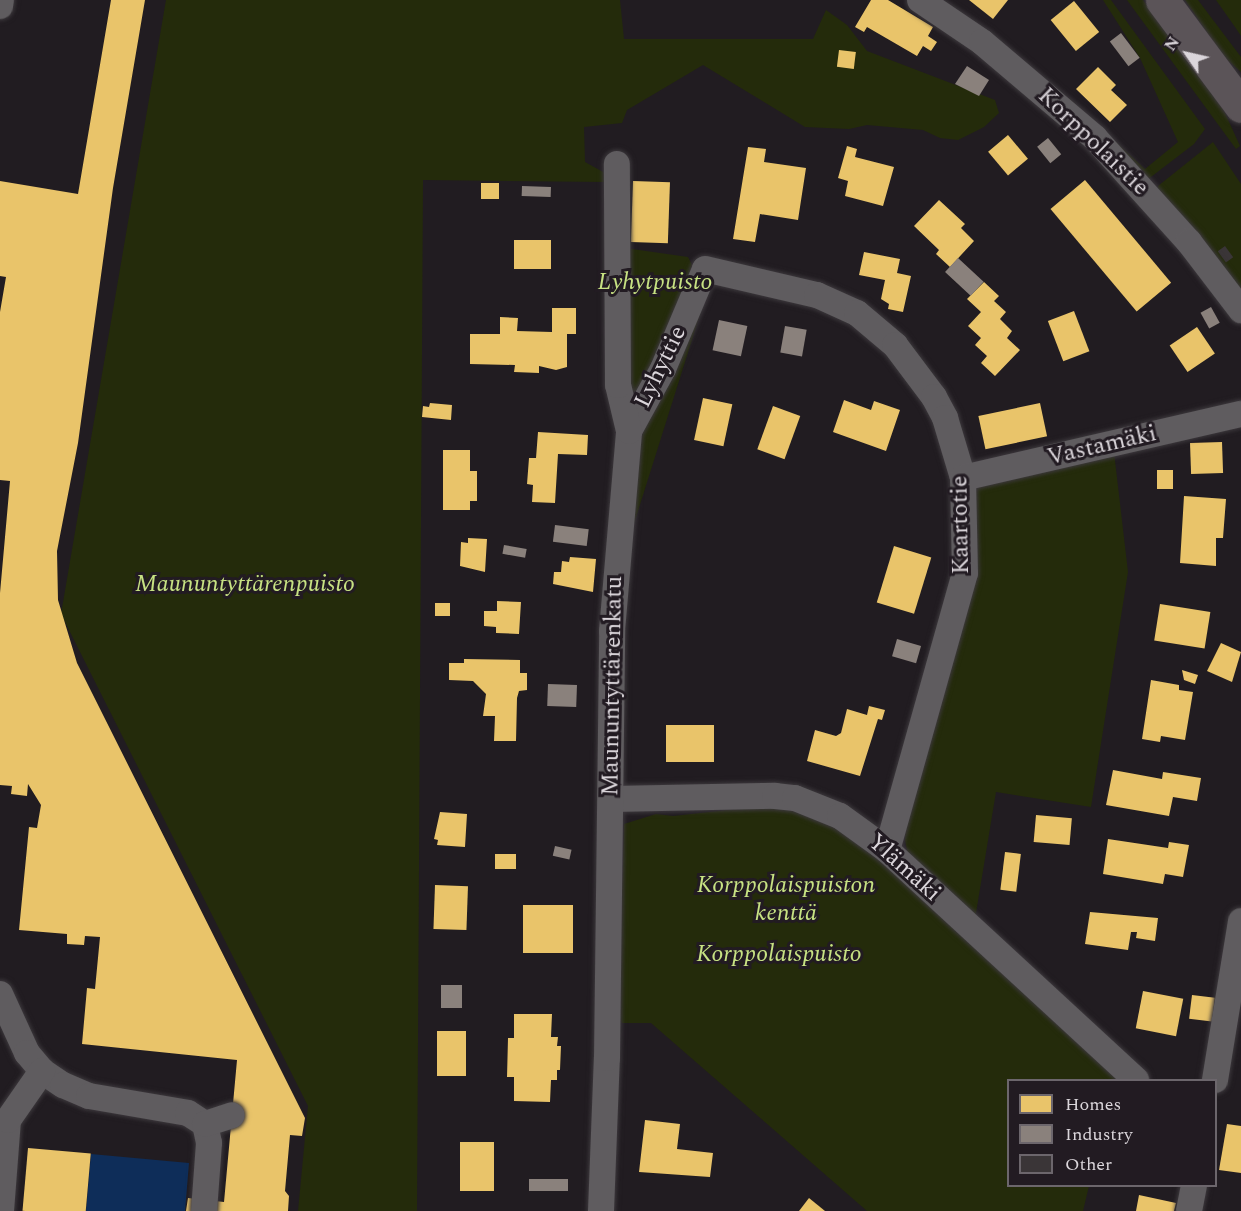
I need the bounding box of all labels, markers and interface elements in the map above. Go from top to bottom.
north arrow [1157,24,1217,84]
text: N [1158,32,1186,56]
street label: Korppolaistie [1031,82,1155,202]
park label: Lyhytpuisto [598,269,712,297]
street label: Lyhyttie [629,321,693,413]
street label: Vastamäki [1045,419,1159,473]
street label: Kaartotie [946,475,976,575]
park label: Maununtyttärenpuisto [135,571,355,599]
street label: Maununtyttärenkatu [597,576,629,796]
street label: Ylämäki [862,828,946,908]
park label: Korppolaispuiston kenttä [697,872,875,928]
park label: Korppolaispuisto [696,941,862,969]
legend [1007,1079,1217,1187]
text: Homes [1065,1091,1121,1118]
text: Industry [1065,1121,1133,1148]
text: Other [1065,1151,1112,1178]

